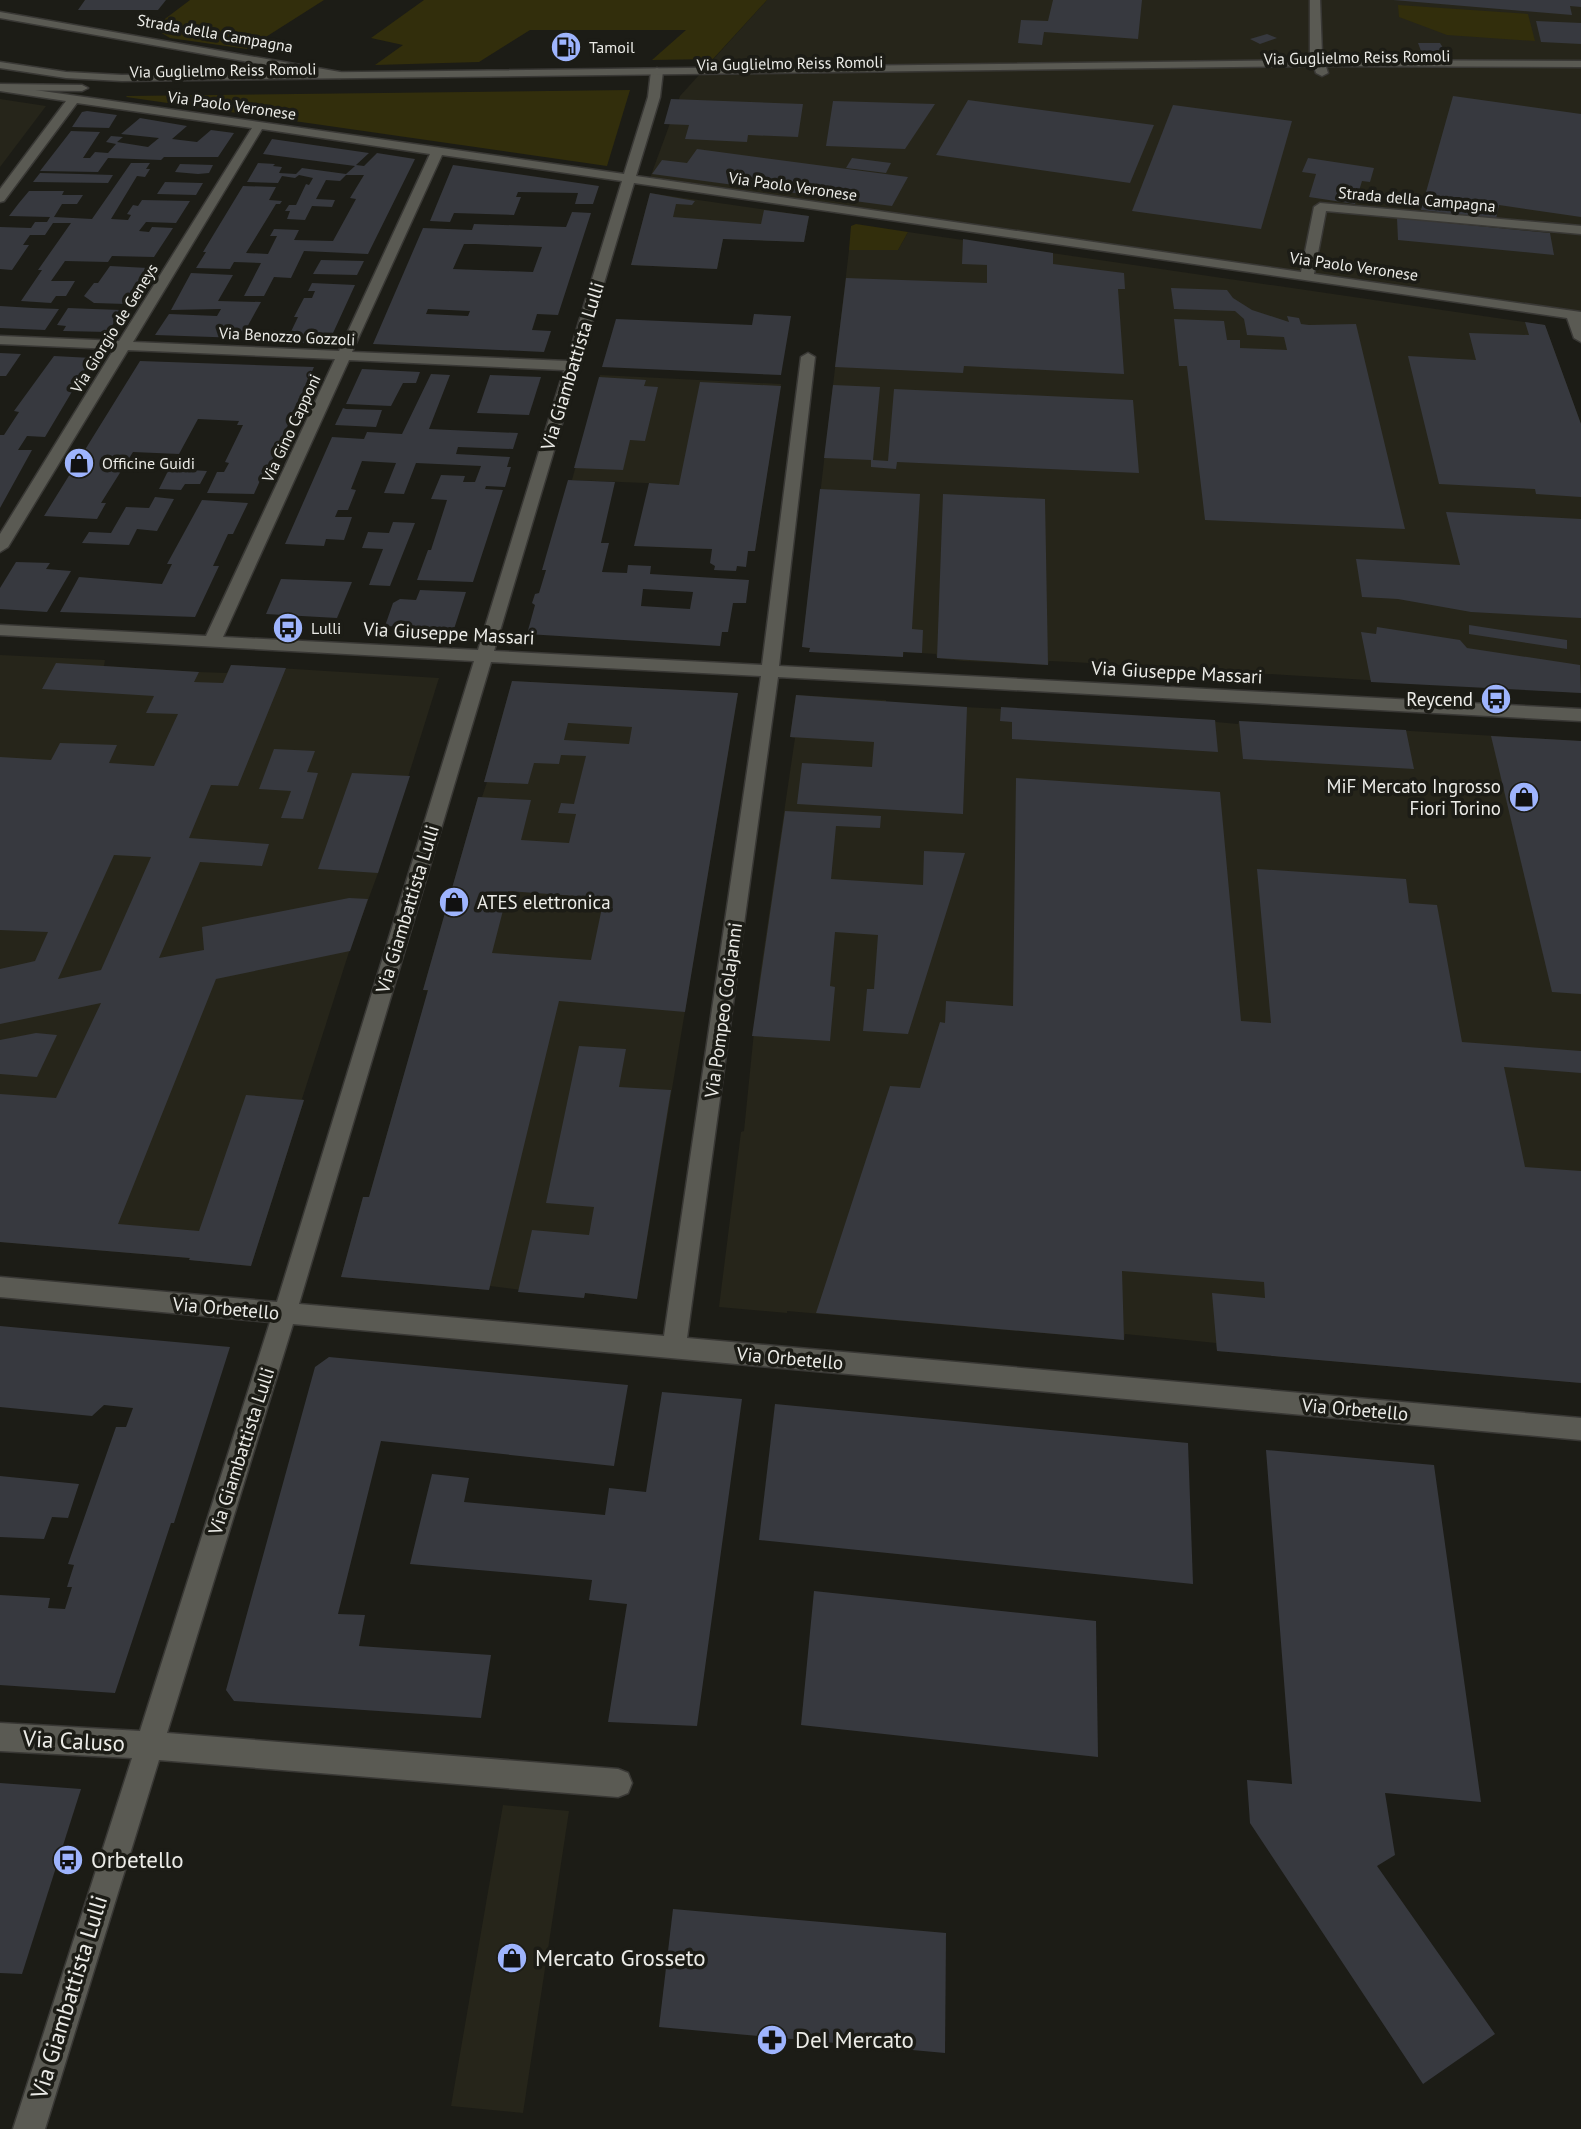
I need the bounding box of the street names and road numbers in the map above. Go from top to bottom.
street label: Strada della Campagna [135,9,295,57]
street label: Via Guglielmo Reiss Romoli [1262,45,1451,69]
street label: Via Guglielmo Reiss Romoli [695,51,884,75]
street label: Via Guglielmo Reiss Romoli [128,58,317,82]
street label: Via Paolo Veronese [165,86,298,124]
street label: Via Paolo Veronese [726,167,859,205]
street label: Strada della Campagna [1337,182,1497,216]
street label: Via Paolo Veronese [1287,247,1420,285]
street label: Via Giorgio de Geneys [65,259,162,397]
street label: Via Giambattista Lulli [535,279,609,454]
street label: Via Benozzo Gozzoli [217,322,356,350]
street label: Via Gino Capponi [257,371,325,486]
street label: Via Giuseppe Massari [362,616,535,649]
street label: Via Giuseppe Massari [1090,655,1263,688]
street label: Via Giambattista Lulli [370,822,444,997]
street label: Via Pompeo Colajanni [699,921,747,1100]
street label: Via Orbetello [171,1291,280,1325]
street label: Via Orbetello [735,1341,844,1375]
street label: Via Giambattista Lulli [202,1364,279,1539]
street label: Via Orbetello [1300,1392,1409,1426]
street label: Via Caluso [21,1723,126,1758]
street label: Via Giambattista Lulli [23,1892,113,2103]

